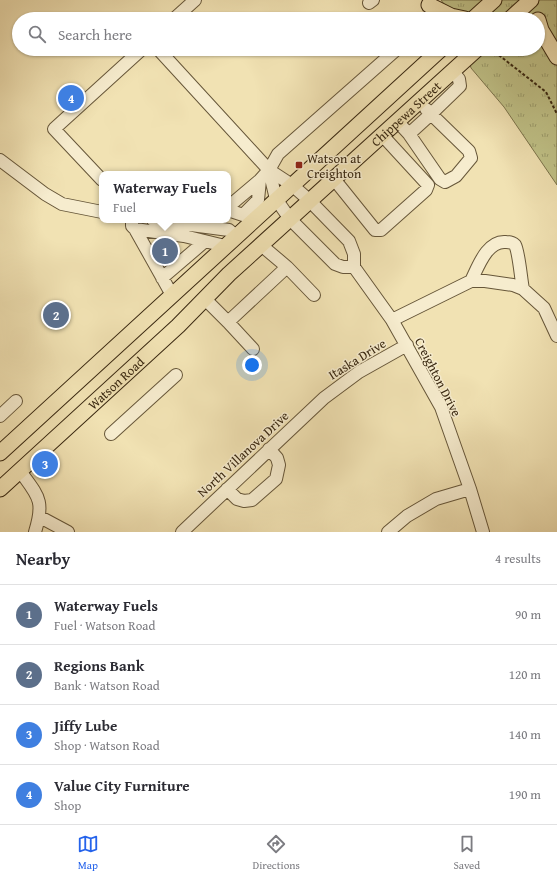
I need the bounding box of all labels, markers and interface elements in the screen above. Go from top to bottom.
search box [12,12,545,56]
icon: search [26,23,48,45]
text: Search here [58,24,132,45]
street label: Chippewa Street [366,76,446,151]
pin: 4 [58,83,84,113]
place label: Watson at Creighton [307,149,362,183]
marker: Watson at Creighton [294,160,304,170]
popup [99,171,231,223]
text: Waterway Fuels [113,177,217,198]
text: Fuel [113,198,136,217]
pin: 1 [152,236,178,266]
pin: 2 [43,300,69,330]
street label: Itaska Drive [325,334,389,384]
street label: Creighton Drive [410,334,466,420]
street label: Watson Road [83,352,148,414]
your location [242,355,262,375]
street label: North Villanova Drive [193,406,293,502]
pin: 3 [32,449,58,479]
text: Nearby [16,546,70,571]
text: 4 results [495,549,541,568]
text: Waterway Fuels [54,595,158,616]
text: 1 [26,605,32,624]
text: 90 m [515,605,541,624]
text: Fuel · Watson Road [54,616,155,635]
text: Regions Bank [54,655,144,676]
text: 2 [26,665,32,684]
text: 120 m [509,665,541,684]
text: Bank · Watson Road [54,676,160,695]
text: Jiffy Lube [54,715,117,736]
text: 3 [26,725,32,744]
text: 140 m [509,725,541,744]
text: Shop · Watson Road [54,736,160,755]
text: Value City Furniture [54,775,190,796]
text: 4 [26,785,32,804]
text: 190 m [509,785,541,804]
text: Shop [54,796,81,815]
tab: Map [77,833,99,873]
tab: Directions [253,833,300,873]
tab: Saved [453,833,480,873]

